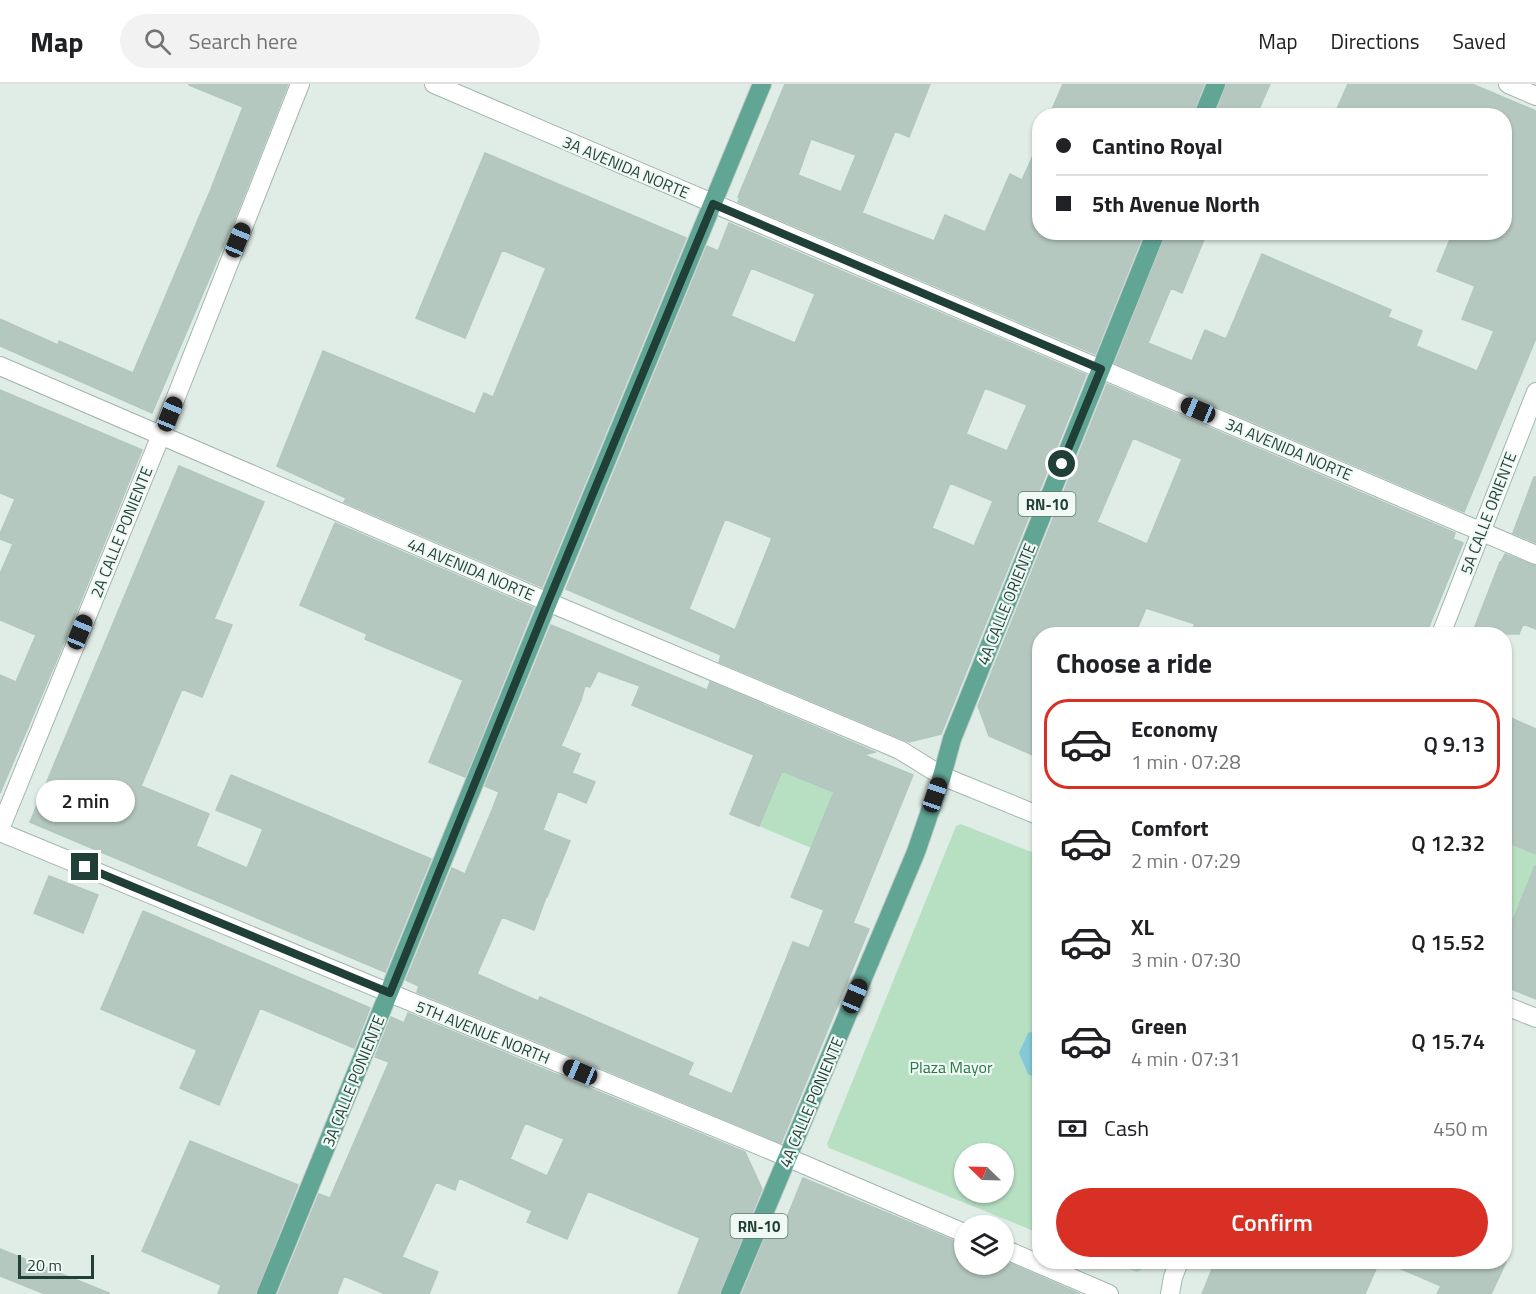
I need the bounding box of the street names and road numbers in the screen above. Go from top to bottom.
street label: 3A AVENIDA NORTE [559,129,693,205]
street label: 3A AVENIDA NORTE [1222,411,1356,487]
street label: 5A CALLE ORIENTE [1454,448,1522,578]
street label: 2A CALLE PONIENTE [84,463,158,601]
road number: RN-10 [1018,492,1076,516]
street label: 4A AVENIDA NORTE [404,531,538,607]
street label: 4A CALLE ORIENTE [971,539,1041,668]
street label: 5TH AVENUE NORTH [412,994,554,1070]
street label: 3A CALLE PONIENTE [316,1012,390,1150]
street label: 4A CALLE PONIENTE [773,1033,849,1171]
road number: RN-10 [730,1214,788,1238]

